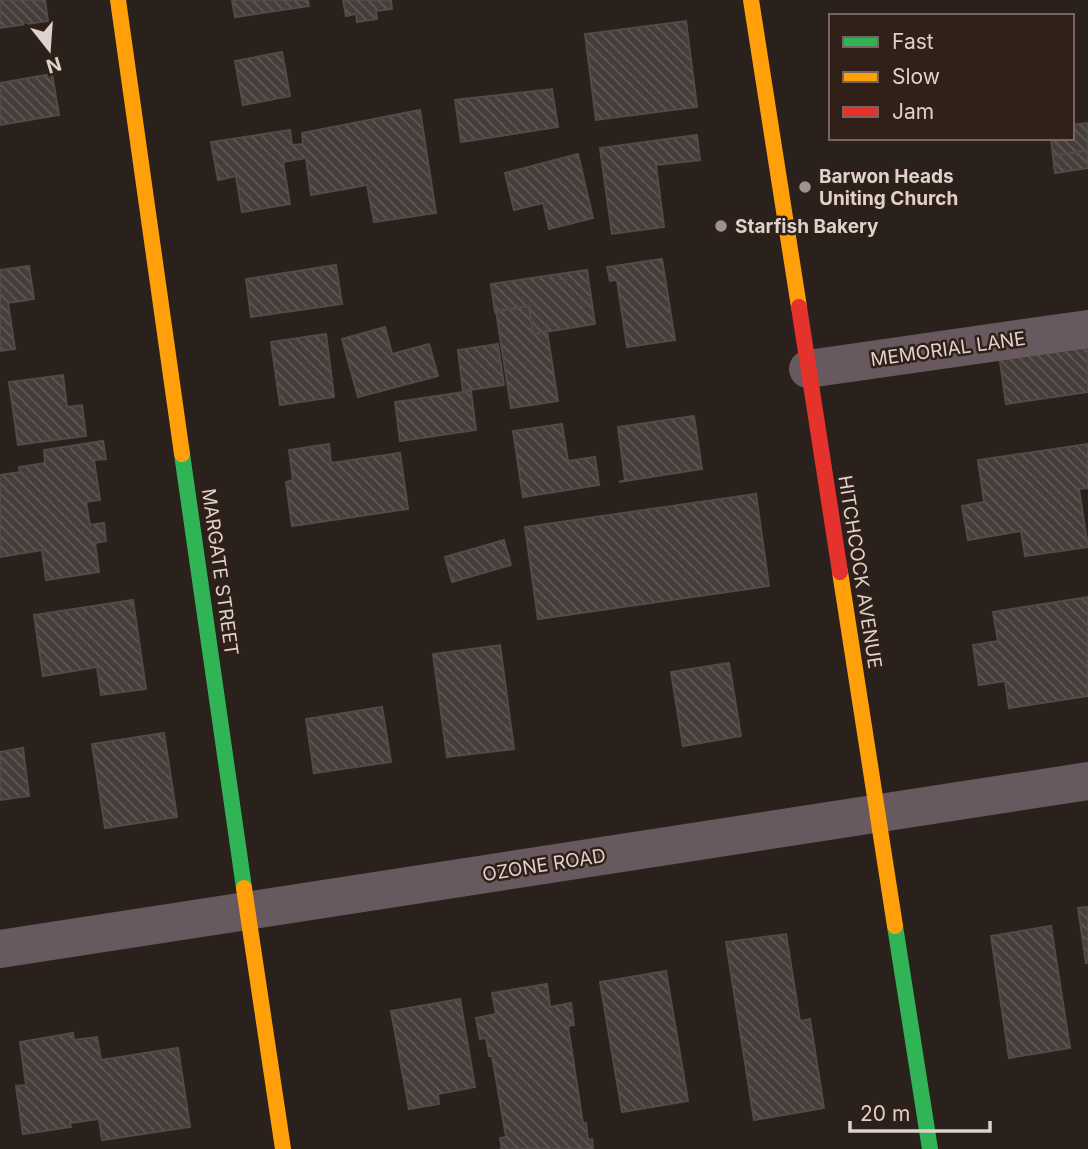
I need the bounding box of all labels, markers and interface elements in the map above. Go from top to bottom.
north arrow [14,14,84,84]
legend [829,14,1074,140]
text: Fast [892,29,934,54]
text: N [44,52,64,78]
text: Slow [892,64,940,89]
text: Jam [892,99,934,124]
place label: Barwon Heads Uniting Church [819,165,958,210]
marker: Barwon Heads Uniting Church [797,179,813,195]
place label: Starfish Bakery [735,215,879,238]
marker: Starfish Bakery [713,218,729,234]
street label: MEMORIAL LANE [869,327,1027,371]
street label: HITCHCOCK AVENUE [833,474,887,670]
street label: MARGATE STREET [197,487,243,657]
street label: OZONE ROAD [481,844,607,886]
scale bar [850,1090,990,1134]
text: 20 m [860,1101,910,1126]

